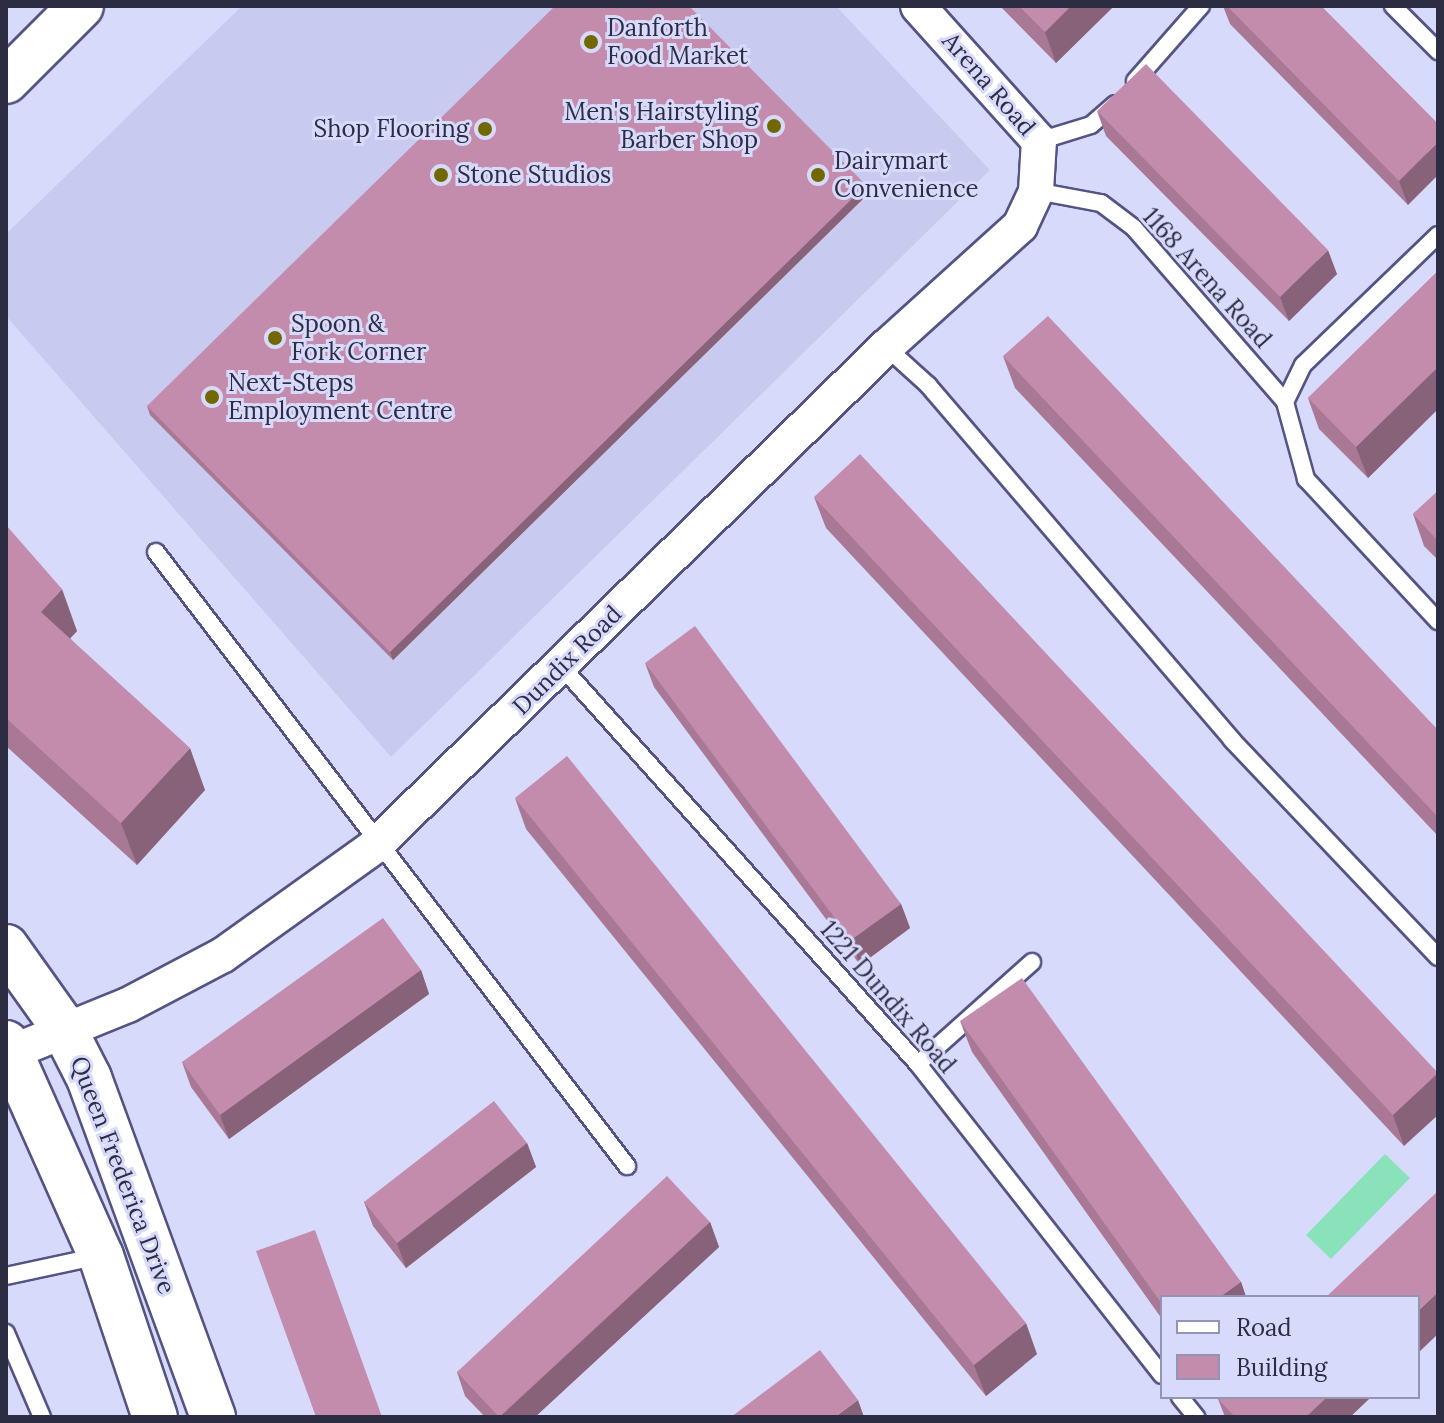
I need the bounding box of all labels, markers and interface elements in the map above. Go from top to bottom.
place label: Danforth Food Market [607,14,748,70]
street label: Arena Road [936,27,1042,141]
marker: Danforth Food Market [582,33,600,51]
place label: Men's Hairstyling Barber Shop [564,98,758,154]
place label: Shop Flooring [314,115,469,143]
marker: Men's Hairstyling Barber Shop [765,117,783,135]
marker: Shop Flooring [476,120,494,138]
place label: Dairymart Convenience [834,147,979,203]
place label: Stone Studios [457,161,611,189]
marker: Stone Studios [432,166,450,184]
marker: Dairymart Convenience [809,166,827,184]
street label: 1168 Arena Road [1137,202,1277,354]
place label: Spoon & Fork Corner [291,310,427,366]
marker: Spoon & Fork Corner [266,329,284,347]
place label: Next-Steps Employment Centre [228,369,453,425]
marker: Next-Steps Employment Centre [203,388,221,406]
street label: Dundix Road [506,599,628,721]
street label: 1221 Dundix Road [814,915,962,1079]
street label: Queen Frederica Drive [64,1052,182,1298]
legend [1160,1295,1420,1399]
text: Road [1236,1312,1292,1343]
text: Building [1236,1352,1327,1383]

